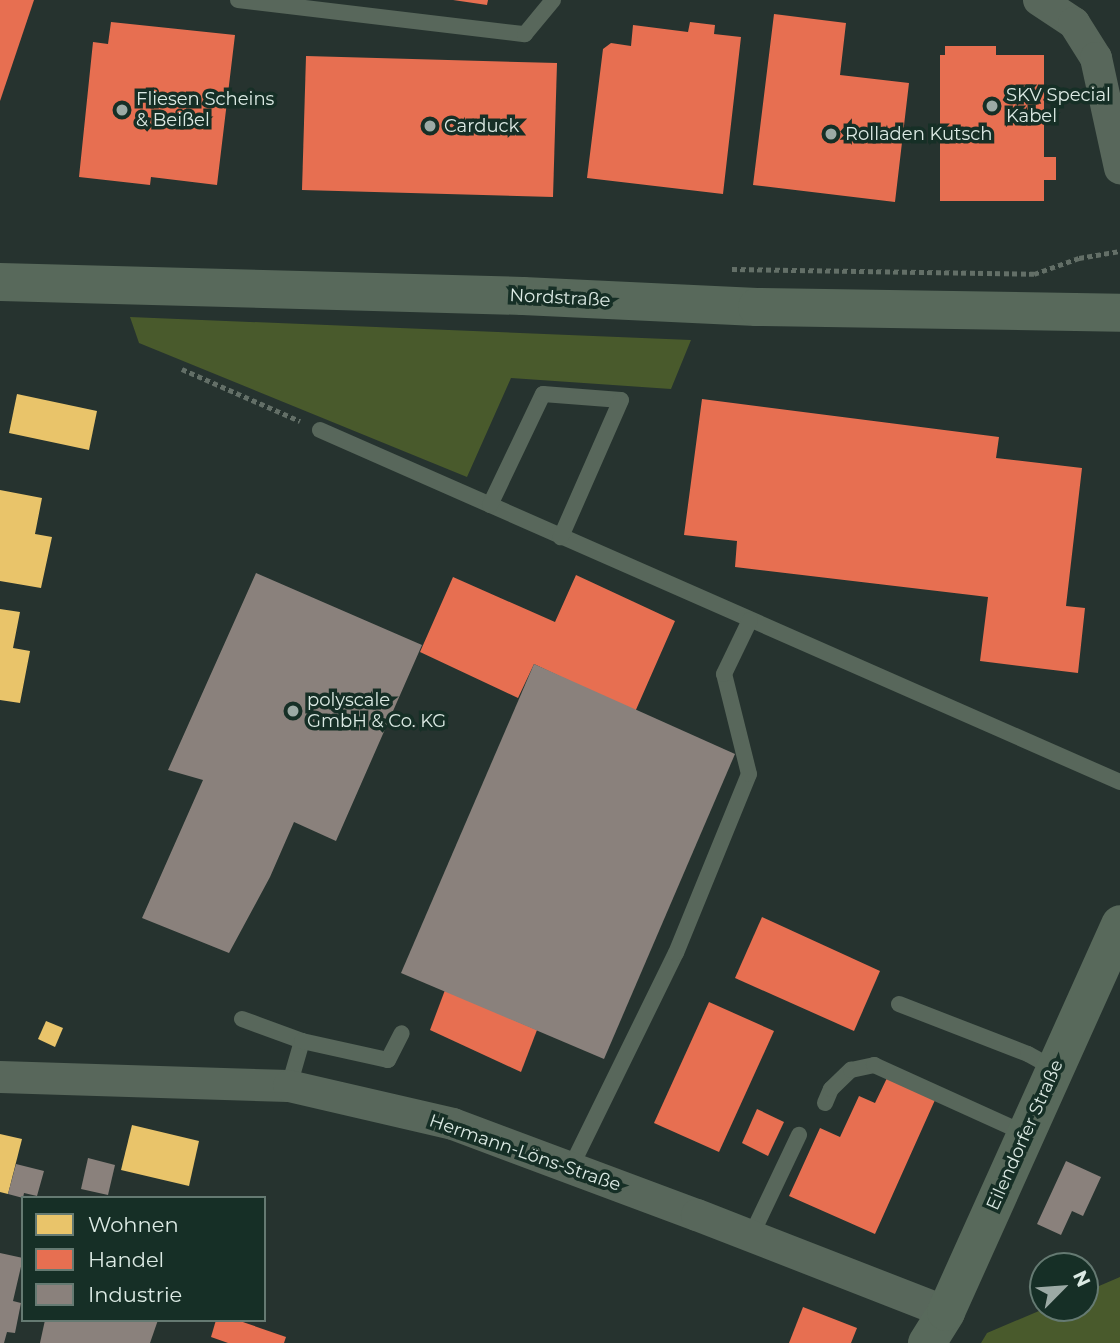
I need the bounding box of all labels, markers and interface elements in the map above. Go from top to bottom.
place label: SKV Special Kabel [1006,85,1111,128]
place label: Fliesen Scheins & Beißel [136,89,274,132]
marker: SKV Special Kabel [984,98,1000,114]
marker: Fliesen Scheins & Beißel [114,102,130,118]
place label: Carduck [444,115,519,137]
marker: Carduck [422,118,438,134]
place label: Rolladen Kutsch [845,123,992,145]
marker: Rolladen Kutsch [823,126,839,142]
street label: Nordstraße [509,285,611,311]
place label: polyscale GmbH & Co. KG [307,690,446,732]
marker: polyscale GmbH & Co. KG [285,703,301,719]
street label: Eilendorfer Straße [982,1056,1068,1214]
street label: Hermann-Löns-Straße [426,1110,624,1196]
legend [21,1196,266,1322]
text: Wohnen [88,1212,179,1237]
text: Handel [88,1247,164,1272]
north arrow [1029,1252,1099,1322]
text: N [1068,1267,1095,1291]
text: Industrie [88,1282,182,1307]

